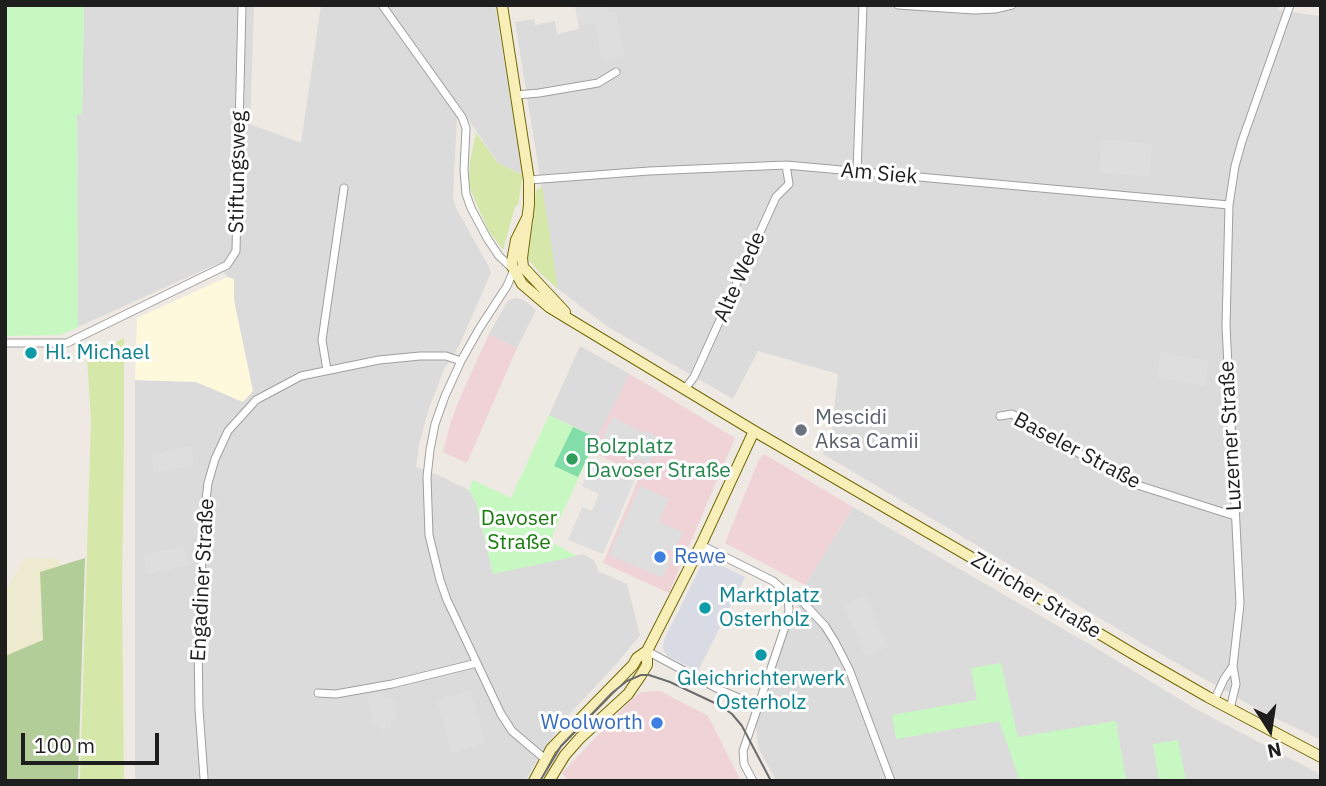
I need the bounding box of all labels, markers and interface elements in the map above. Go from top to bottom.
street label: Stiftungsweg [224,110,252,234]
street label: Am Siek [840,158,918,190]
street label: Alte Wede [709,228,771,326]
place label: Hl. Michael [45,340,150,366]
marker: Hl. Michael [23,345,39,361]
street label: Luzerner Straße [1214,360,1248,512]
place label: Mescidi Aksa Camii [815,405,919,455]
street label: Baseler Straße [1009,407,1145,495]
marker: Mescidi Aksa Camii [793,422,809,438]
place label: Bolzplatz Davoser Straße [586,434,731,484]
marker: Bolzplatz Davoser Straße [564,451,580,467]
street label: Engadiner Straße [186,498,220,662]
park label: Davoser Straße [481,506,557,556]
place label: Rewe [674,544,726,570]
street label: Züricher Straße [966,547,1106,645]
marker: Rewe [652,549,668,565]
place label: Marktplatz Osterholz [719,583,819,633]
marker: Marktplatz Osterholz [697,600,713,616]
marker: Gleichrichterwerk Osterholz [753,647,769,663]
place label: Gleichrichterwerk Osterholz [677,666,845,716]
north arrow [1235,695,1305,765]
place label: Woolworth [541,710,643,736]
marker: Woolworth [649,715,665,731]
scale bar [24,720,163,764]
text: 100 m [34,731,95,759]
text: N [1265,737,1284,764]

